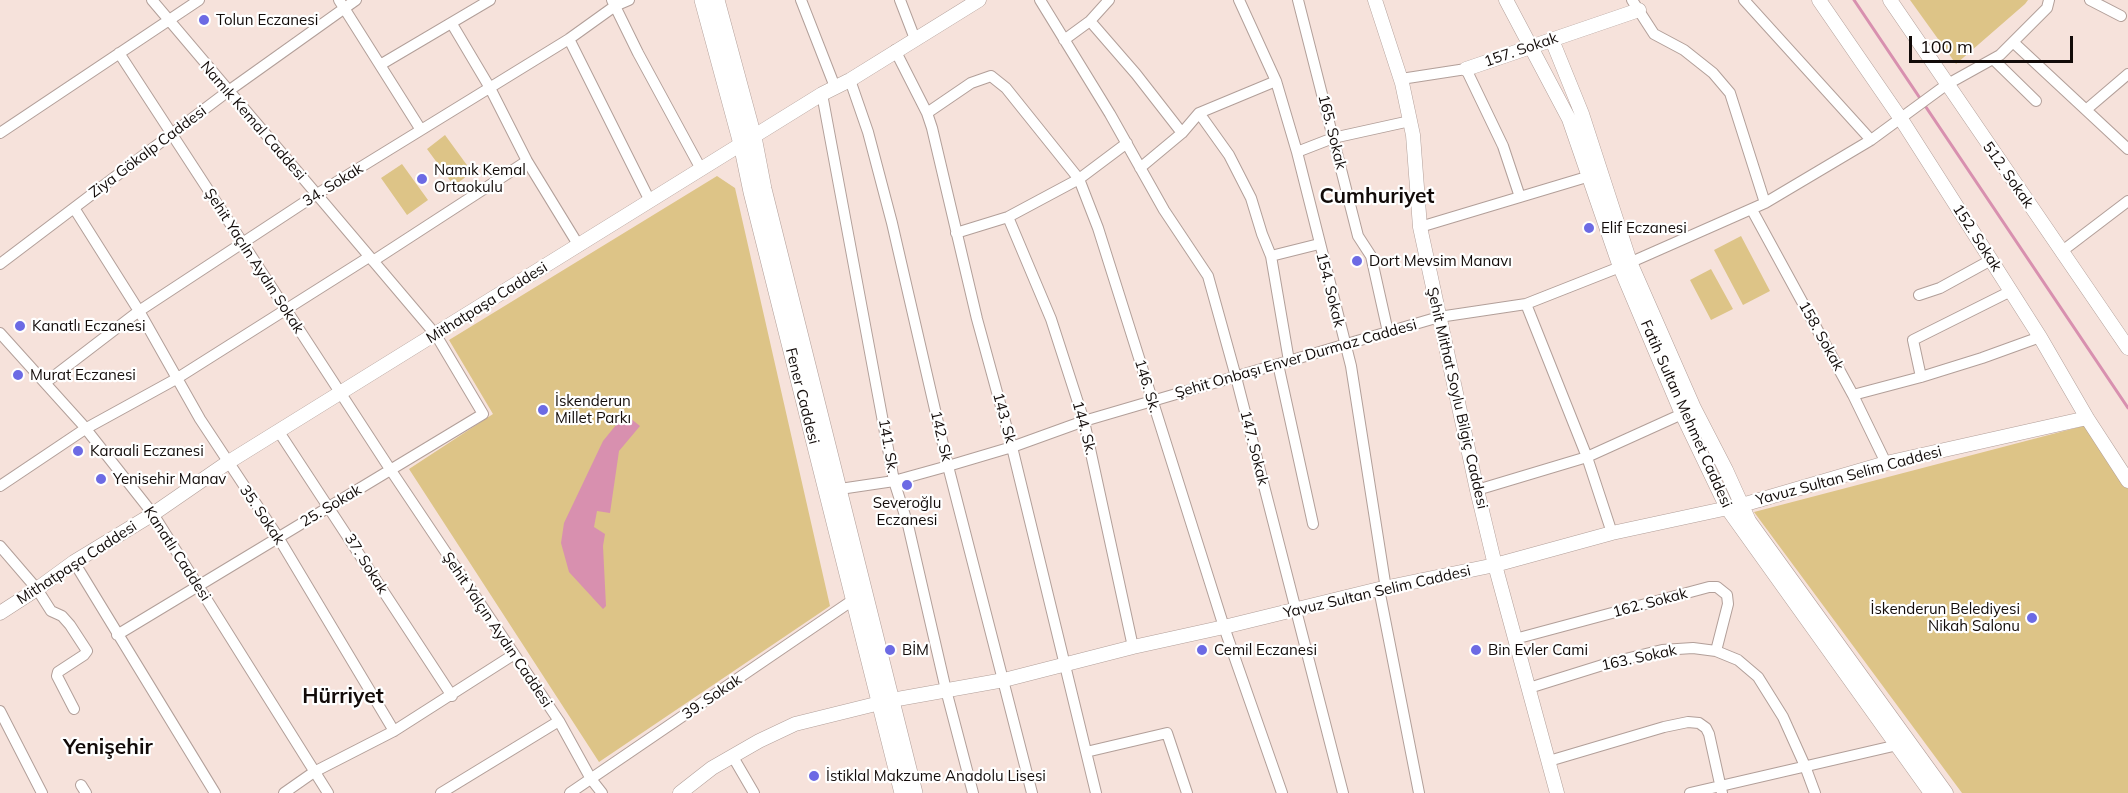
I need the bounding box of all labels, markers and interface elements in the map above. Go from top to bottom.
place label: Tolun Eczanesi [216,11,318,29]
marker: Tolun Eczanesi [197,13,211,27]
scale bar [1912,24,2076,62]
street label: 157. Sokak [1482,29,1560,71]
text: 100 m [1920,35,1973,58]
street label: Namık Kemal Caddesi [196,58,310,184]
street label: 165. Sokak [1314,93,1350,171]
street label: Ziya Gökalp Caddesi [86,102,210,202]
street label: 512. Sokak [1979,138,2037,212]
street label: 34. Sokak [300,159,366,211]
place label: Namık Kemal Ortaokulu [434,161,526,196]
marker: Namık Kemal Ortaokulu [415,172,429,186]
district label: Cumhuriyet [1319,184,1435,210]
street label: Şehit Yaçıln Aydın Sokak [200,185,308,337]
street label: 152. Sokak [1949,201,2005,275]
place label: Elif Eczanesi [1601,219,1687,237]
marker: Elif Eczanesi [1582,221,1596,235]
street label: 154. Sokak [1312,251,1348,329]
place label: Dort Mevsim Manavı [1369,252,1512,270]
marker: Dort Mevsim Manavı [1350,254,1364,268]
street label: Mithatpaşa Caddesi [423,258,551,348]
street label: Şehit Mithat Soylu Bilgiç Caddesi [1423,285,1491,511]
street label: 158. Sokak [1795,298,1847,374]
street label: Şehit Onbaşı Enver Durmaz Caddesi [1173,316,1419,402]
place label: Kanatlı Eczanesi [32,317,145,335]
street label: Fatih Sultan Mehmet Caddesi [1636,317,1736,511]
marker: Kanatlı Eczanesi [13,319,27,333]
street label: Fener Caddesi [781,346,823,446]
street label: 146. Sk. [1130,357,1164,415]
place label: Murat Eczanesi [30,366,136,384]
marker: Murat Eczanesi [11,368,25,382]
street label: 143. Sk [989,391,1019,445]
place label: İskenderun Millet Parkı [555,392,631,427]
street label: 144. Sk. [1068,399,1100,457]
marker: İskenderun Millet Parkı [536,403,550,417]
street label: 142. Sk [926,409,956,463]
street label: 147. Sokak [1236,409,1272,487]
street label: 141. Sk. [874,417,902,475]
place label: Karaali Eczanesi [90,442,204,460]
street label: Yavuz Sultan Selim Caddesi [1754,443,1944,509]
marker: Karaali Eczanesi [71,444,85,458]
place label: Yenisehir Manav [113,470,226,488]
marker: Yenisehir Manav [94,472,108,486]
marker: Severoğlu Eczanesi [900,478,914,492]
street label: 25. Sokak [297,481,365,531]
street label: 35. Sokak [236,482,288,548]
place label: Severoğlu Eczanesi [873,494,941,529]
street label: Kanatlı Caddesi [140,503,214,605]
street label: Mithatpaşa Caddesi [14,518,140,608]
street label: 37. Sokak [340,531,392,597]
street label: Şehit Yalçın Aydın Caddesi [438,549,556,711]
street label: Yavuz Sultan Selim Caddesi [1282,562,1472,622]
street label: 162. Sokak [1611,584,1689,622]
place label: İskenderun Belediyesi Nikah Salonu [1871,600,2020,635]
marker: İskenderun Belediyesi Nikah Salonu [2025,611,2039,625]
place label: BİM [902,641,929,659]
place label: Cemil Eczanesi [1214,641,1317,659]
place label: Bin Evler Cami [1488,641,1588,659]
street label: 163. Sokak [1600,641,1678,675]
marker: BİM [883,643,897,657]
marker: Cemil Eczanesi [1195,643,1209,657]
marker: Bin Evler Cami [1469,643,1483,657]
street label: 39. Sokak [679,671,745,723]
district label: Hürriyet [302,684,384,710]
district label: Yenişehir [63,735,153,761]
place label: İstiklal Makzume Anadolu Lisesi [826,767,1046,785]
marker: İstiklal Makzume Anadolu Lisesi [807,769,821,783]

